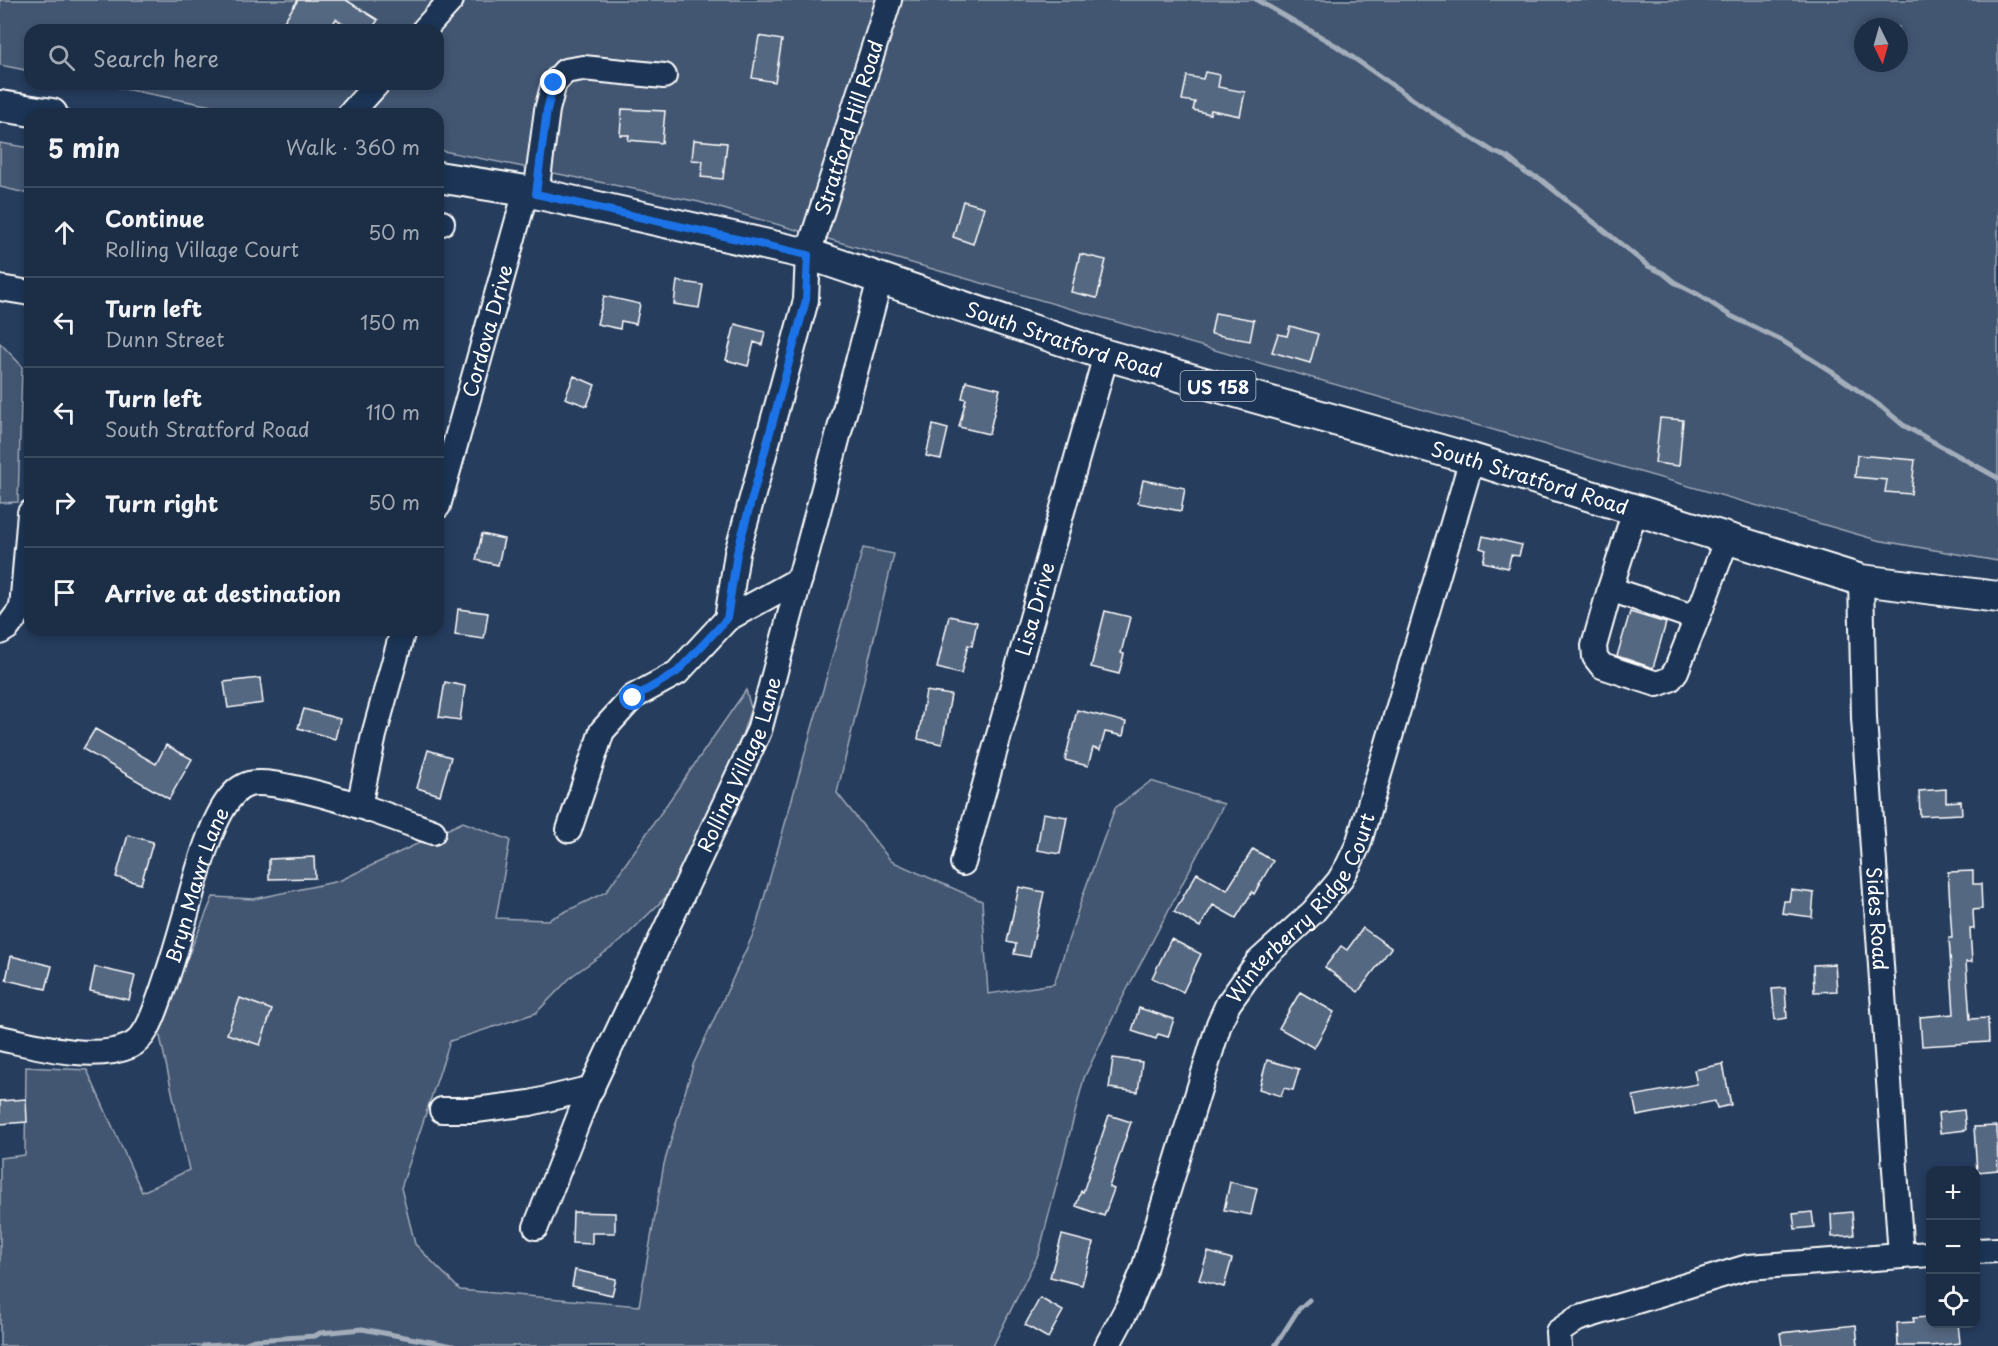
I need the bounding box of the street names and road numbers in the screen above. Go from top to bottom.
street label: Stratford Hill Road [806,36,890,219]
street label: Cordova Drive [454,261,520,401]
street label: South Stratford Road [962,294,1166,385]
road number: US 158 [1180,371,1256,401]
street label: South Stratford Road [1428,433,1632,522]
street label: Lisa Drive [1007,559,1062,659]
street label: Rolling Village Lane [689,673,788,857]
street label: Bryn Mawr Lane [157,801,236,967]
street label: Winterberry Ridge Court [1218,809,1382,1009]
street label: Sides Road [1859,866,1896,971]

